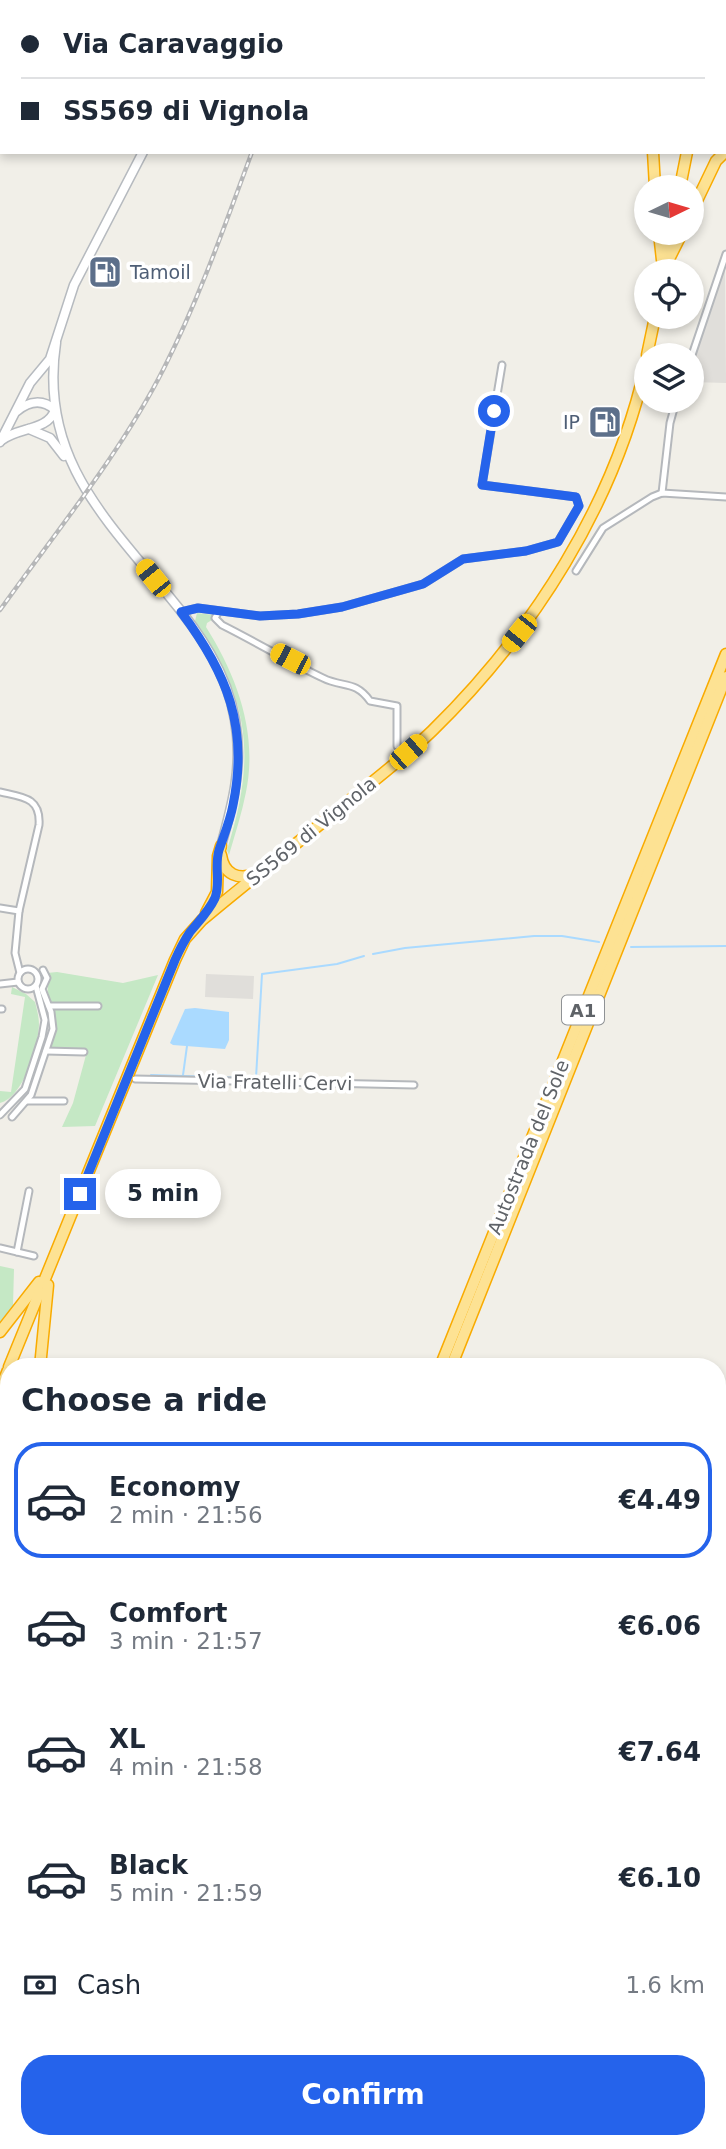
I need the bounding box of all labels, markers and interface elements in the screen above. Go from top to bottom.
text: Via Caravaggio [63,29,284,59]
text: SS569 di Vignola [63,96,309,126]
north arrow [634,175,704,245]
map controls [634,175,704,413]
fuel station icon: Tamoil [86,253,124,291]
button: locate [634,259,704,329]
place label: Tamoil [129,261,191,283]
button: layers [634,343,704,413]
route start [478,395,510,427]
fuel station icon: IP [586,403,624,441]
place label: IP [563,411,580,433]
car [132,555,175,601]
car [498,610,541,656]
car [267,640,314,678]
car [386,730,431,774]
street label: SS569 di Vignola [242,772,380,890]
road number: A1 [562,995,604,1024]
street label: Autostrada del Sole [483,1056,573,1238]
street label: Via Fratelli Cervi [197,1070,353,1094]
callout: 5 min [104,1170,220,1218]
route end [64,1178,96,1210]
text: 5 min [127,1180,199,1206]
text: Choose a ride [21,1381,267,1419]
icon: car [25,1469,88,1532]
text: Economy [109,1472,240,1502]
text: €4.49 [619,1485,701,1515]
text: 2 min · 21:56 [109,1502,263,1528]
icon: car [25,1595,88,1658]
text: Comfort [109,1598,227,1628]
text: €6.06 [619,1611,701,1641]
text: 3 min · 21:57 [109,1628,263,1654]
icon: car [25,1721,88,1784]
text: XL [109,1724,146,1754]
text: €7.64 [619,1737,701,1767]
text: 4 min · 21:58 [109,1754,263,1780]
icon: car [25,1847,88,1910]
text: Black [109,1850,188,1880]
text: €6.10 [619,1863,701,1893]
text: 5 min · 21:59 [109,1880,263,1906]
icon: cash [21,1966,59,2004]
text: Cash [77,1970,141,2000]
text: 1.6 km [625,1972,705,1998]
button: Confirm [21,2055,705,2135]

